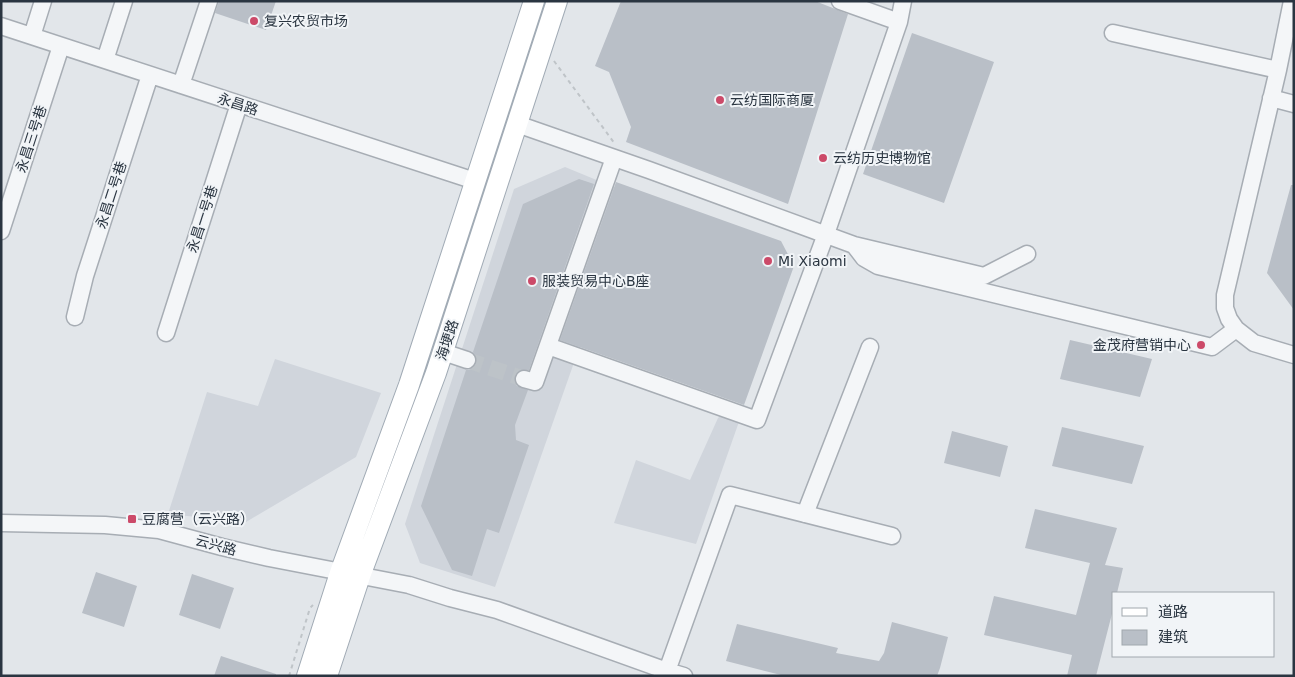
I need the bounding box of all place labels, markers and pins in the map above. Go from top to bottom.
place label: 复兴农贸市场 [264,13,348,29]
marker: 复兴农贸市场 [248,15,260,27]
place label: 云纺国际商厦 [730,92,814,108]
marker: 云纺国际商厦 [714,94,726,106]
place label: 云纺历史博物馆 [833,150,931,166]
marker: 云纺历史博物馆 [817,152,829,164]
place label: Mi Xiaomi [778,253,847,269]
marker: Mi Xiaomi [762,255,774,267]
place label: 服装贸易中心B座 [542,273,650,289]
marker: 服装贸易中心B座 [526,275,538,287]
place label: 金茂府营销中心 [1093,337,1191,353]
marker: 金茂府营销中心 [1195,339,1207,351]
place label: 豆腐营（云兴路） [142,511,254,527]
marker: 豆腐营（云兴路） [126,513,138,525]

